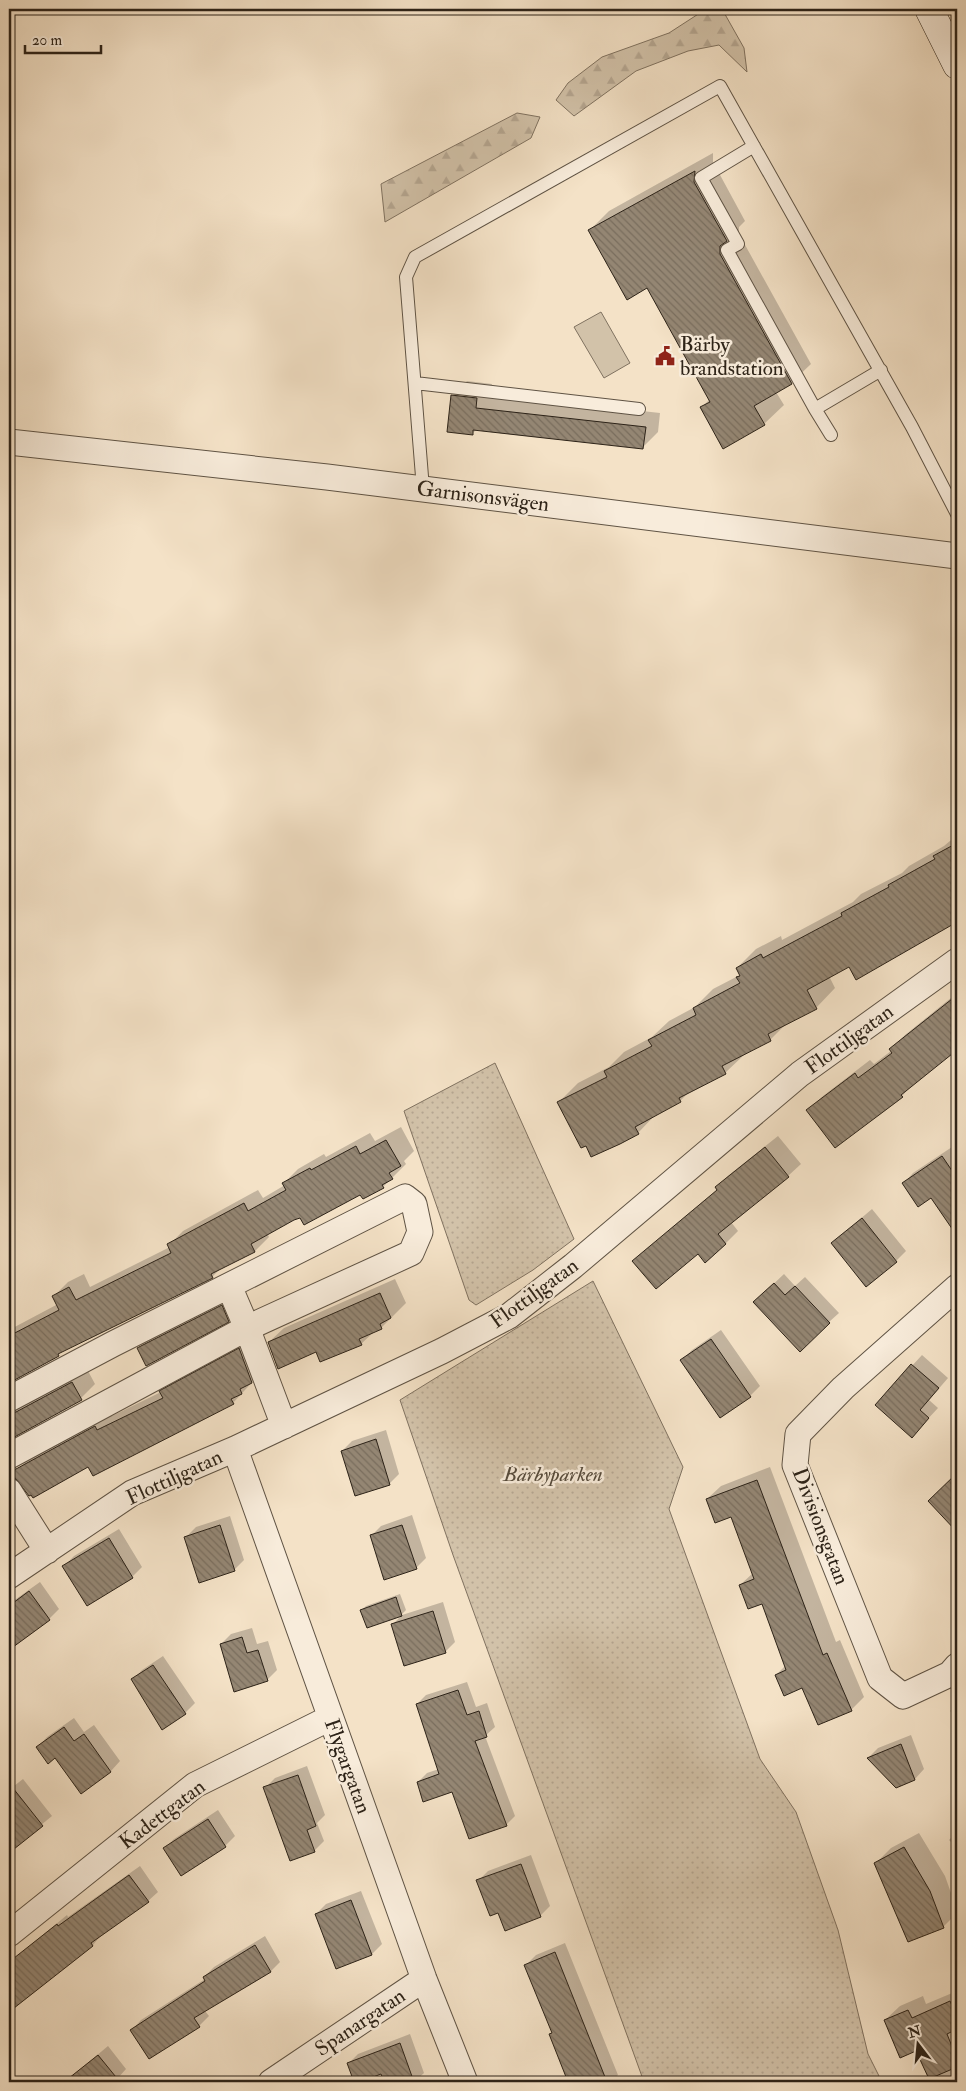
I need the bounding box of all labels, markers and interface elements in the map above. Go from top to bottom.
scale bar [25,22,101,54]
text: 20 m [32,31,62,50]
place label: Bärby brandstation [680,331,784,382]
public building icon: Bärby brandstation [654,345,676,367]
street label: Garnisonsvägen [415,475,551,518]
street label: Flottiljgatan [800,998,899,1081]
street label: Flottiljgatan [485,1252,584,1335]
street label: Flottiljgatan [122,1443,227,1511]
park label: Bärbyparken [502,1461,603,1488]
street label: Divisionsgatan [786,1464,855,1589]
street label: Flygargatan [318,1715,377,1818]
street label: Kadettgatan [114,1773,211,1856]
street label: Spanargatan [310,1982,411,2063]
north arrow [894,2018,944,2068]
text: N [905,2022,923,2042]

